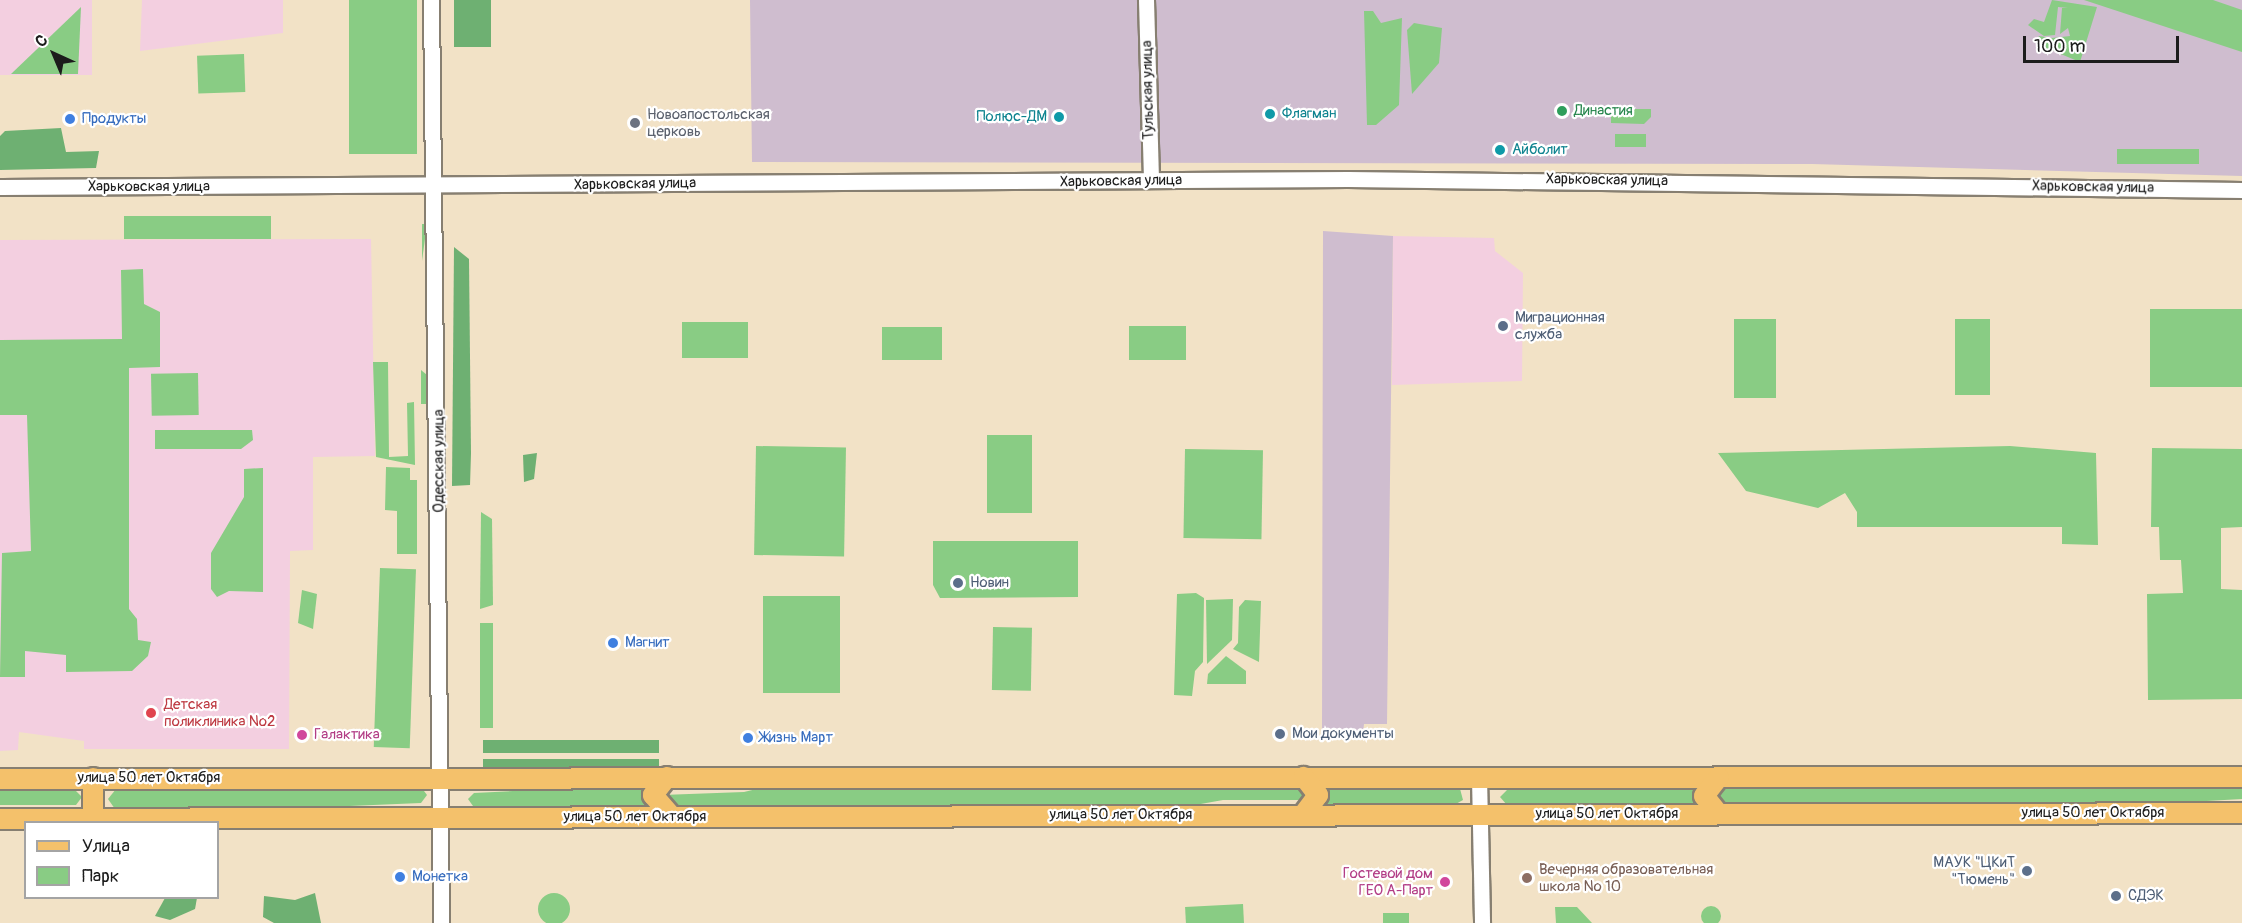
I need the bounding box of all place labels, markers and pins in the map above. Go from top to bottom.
place label: Династия [1574,102,1633,120]
marker: Династия [1555,104,1569,118]
place label: Новоапостольская церковь [647,105,770,140]
place label: Флагман [1282,105,1336,123]
marker: Флагман [1263,107,1277,121]
place label: Полюс-ДМ [977,108,1047,126]
place label: Продукты [82,110,146,128]
marker: Полюс-ДМ [1052,110,1066,124]
marker: Продукты [63,112,77,126]
marker: Новоапостольская церковь [628,116,642,130]
place label: Айболит [1512,141,1568,159]
marker: Айболит [1493,143,1507,157]
place label: Миграционная служба [1515,308,1605,343]
marker: Миграционная служба [1496,319,1510,333]
place label: Новин [970,574,1009,592]
marker: Новин [951,576,965,590]
place label: Магнит [625,634,670,652]
marker: Магнит [606,636,620,650]
place label: Детская поликлиника №2 [164,695,275,730]
marker: Детская поликлиника №2 [142,704,160,722]
place label: Мои документы [1292,725,1394,743]
place label: Галактика [314,726,380,744]
marker: Мои документы [1273,727,1287,741]
marker: Галактика [295,728,309,742]
place label: Жизнь Март [760,729,833,747]
marker: Жизнь Март [741,731,755,745]
place label: МАУК "ЦКиТ "Тюмень" [1933,853,2015,888]
place label: Вечерняя образовательная школа № 10 [1539,860,1713,895]
place label: Гостевой дом ГЕО А-Парт [1343,864,1433,899]
marker: МАУК "ЦКиТ "Тюмень" [2020,864,2034,878]
place label: Монетка [412,868,468,886]
marker: Монетка [393,870,407,884]
marker: Вечерняя образовательная школа № 10 [1520,871,1534,885]
marker: Гостевой дом ГЕО А-Парт [1438,875,1452,889]
place label: СДЭК [2128,887,2164,905]
marker: СДЭК [2109,889,2123,903]

